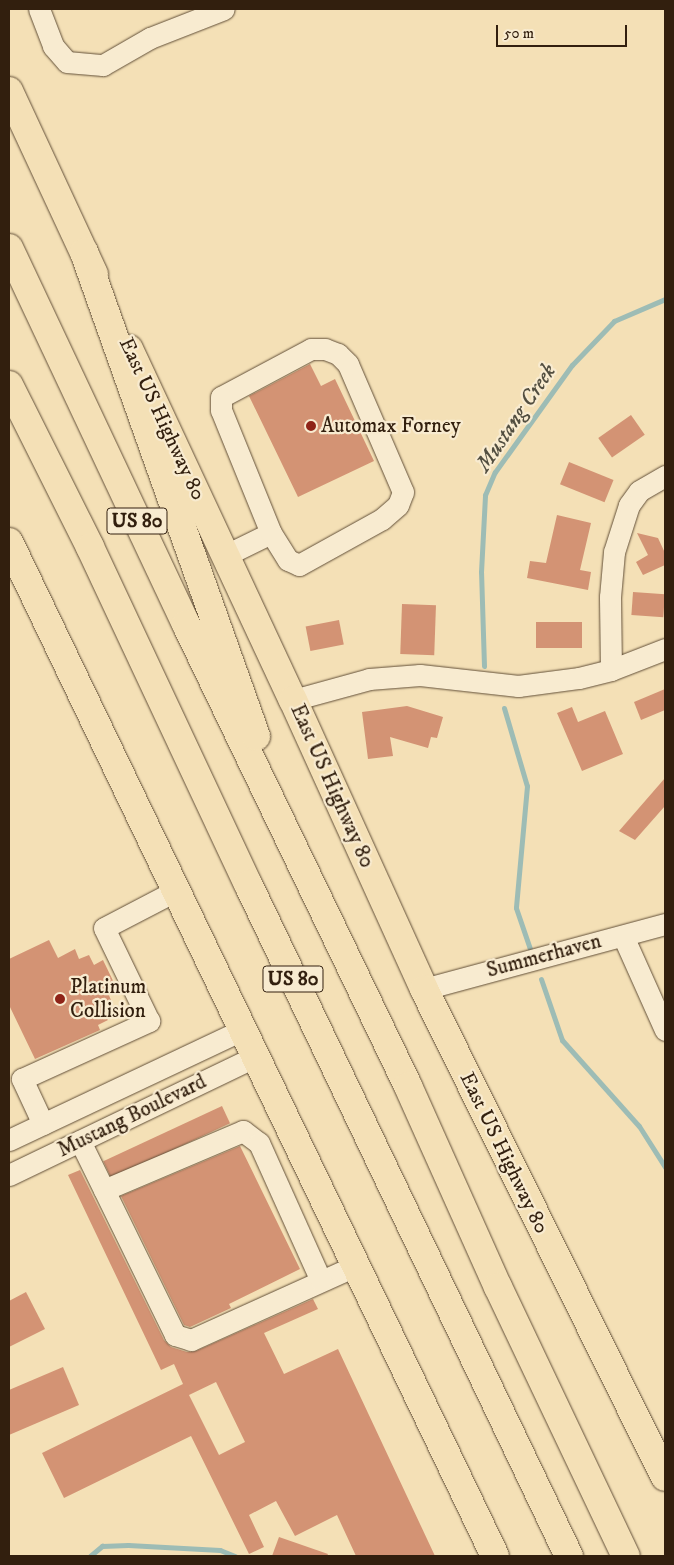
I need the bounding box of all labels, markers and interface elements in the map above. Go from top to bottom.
scale bar [499,15,630,47]
text: 50 m [504,24,534,43]
street label: East US Highway 80 [113,334,211,504]
water label: Mustang Creek [470,359,562,477]
place label: Automax Forney [321,413,461,439]
marker: Automax Forney [305,420,317,432]
road number: US 80 [106,504,168,538]
street label: East US Highway 80 [285,700,379,872]
street label: Summerhaven [484,929,604,983]
road number: US 80 [262,962,324,996]
place label: Platinum Collision [70,974,146,1024]
marker: Platinum Collision [54,993,66,1005]
street label: East US Highway 80 [454,1068,554,1238]
street label: Mustang Boulevard [54,1069,210,1163]

